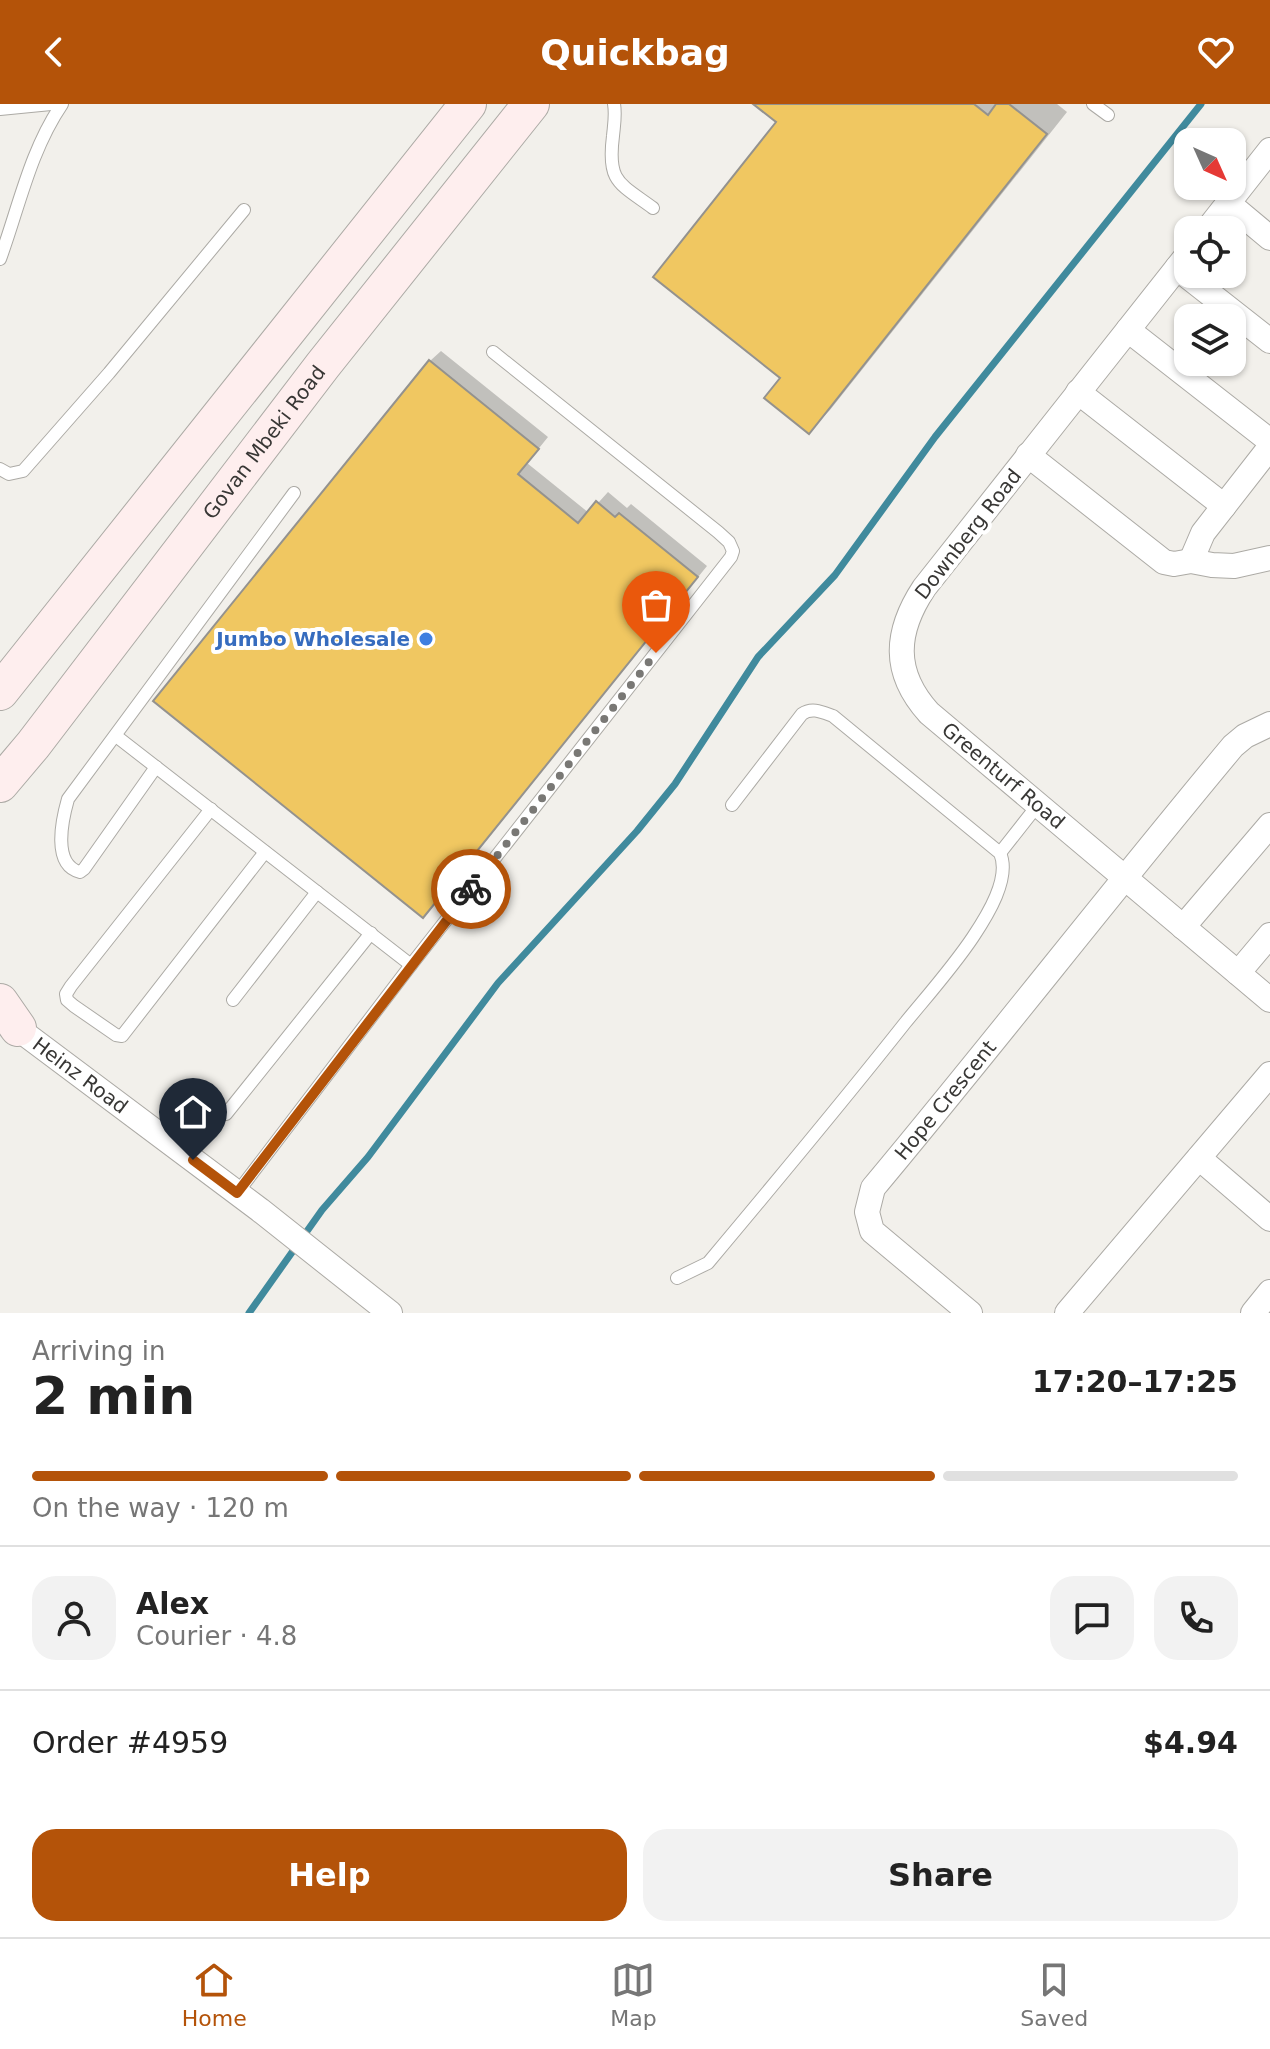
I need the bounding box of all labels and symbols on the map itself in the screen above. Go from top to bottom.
north arrow [1174,128,1246,200]
street label: Govan Mbeki Road [198,361,330,524]
street label: Downberg Road [910,464,1026,604]
pin [622,571,690,653]
place label: Jumbo Wholesale [214,627,410,651]
marker: Jumbo Wholesale [417,630,435,648]
street label: Greenturf Road [937,717,1070,834]
courier [431,849,511,929]
street label: Heinz Road [28,1032,133,1119]
street label: Hope Crescent [890,1035,1001,1165]
pin [159,1078,227,1160]

